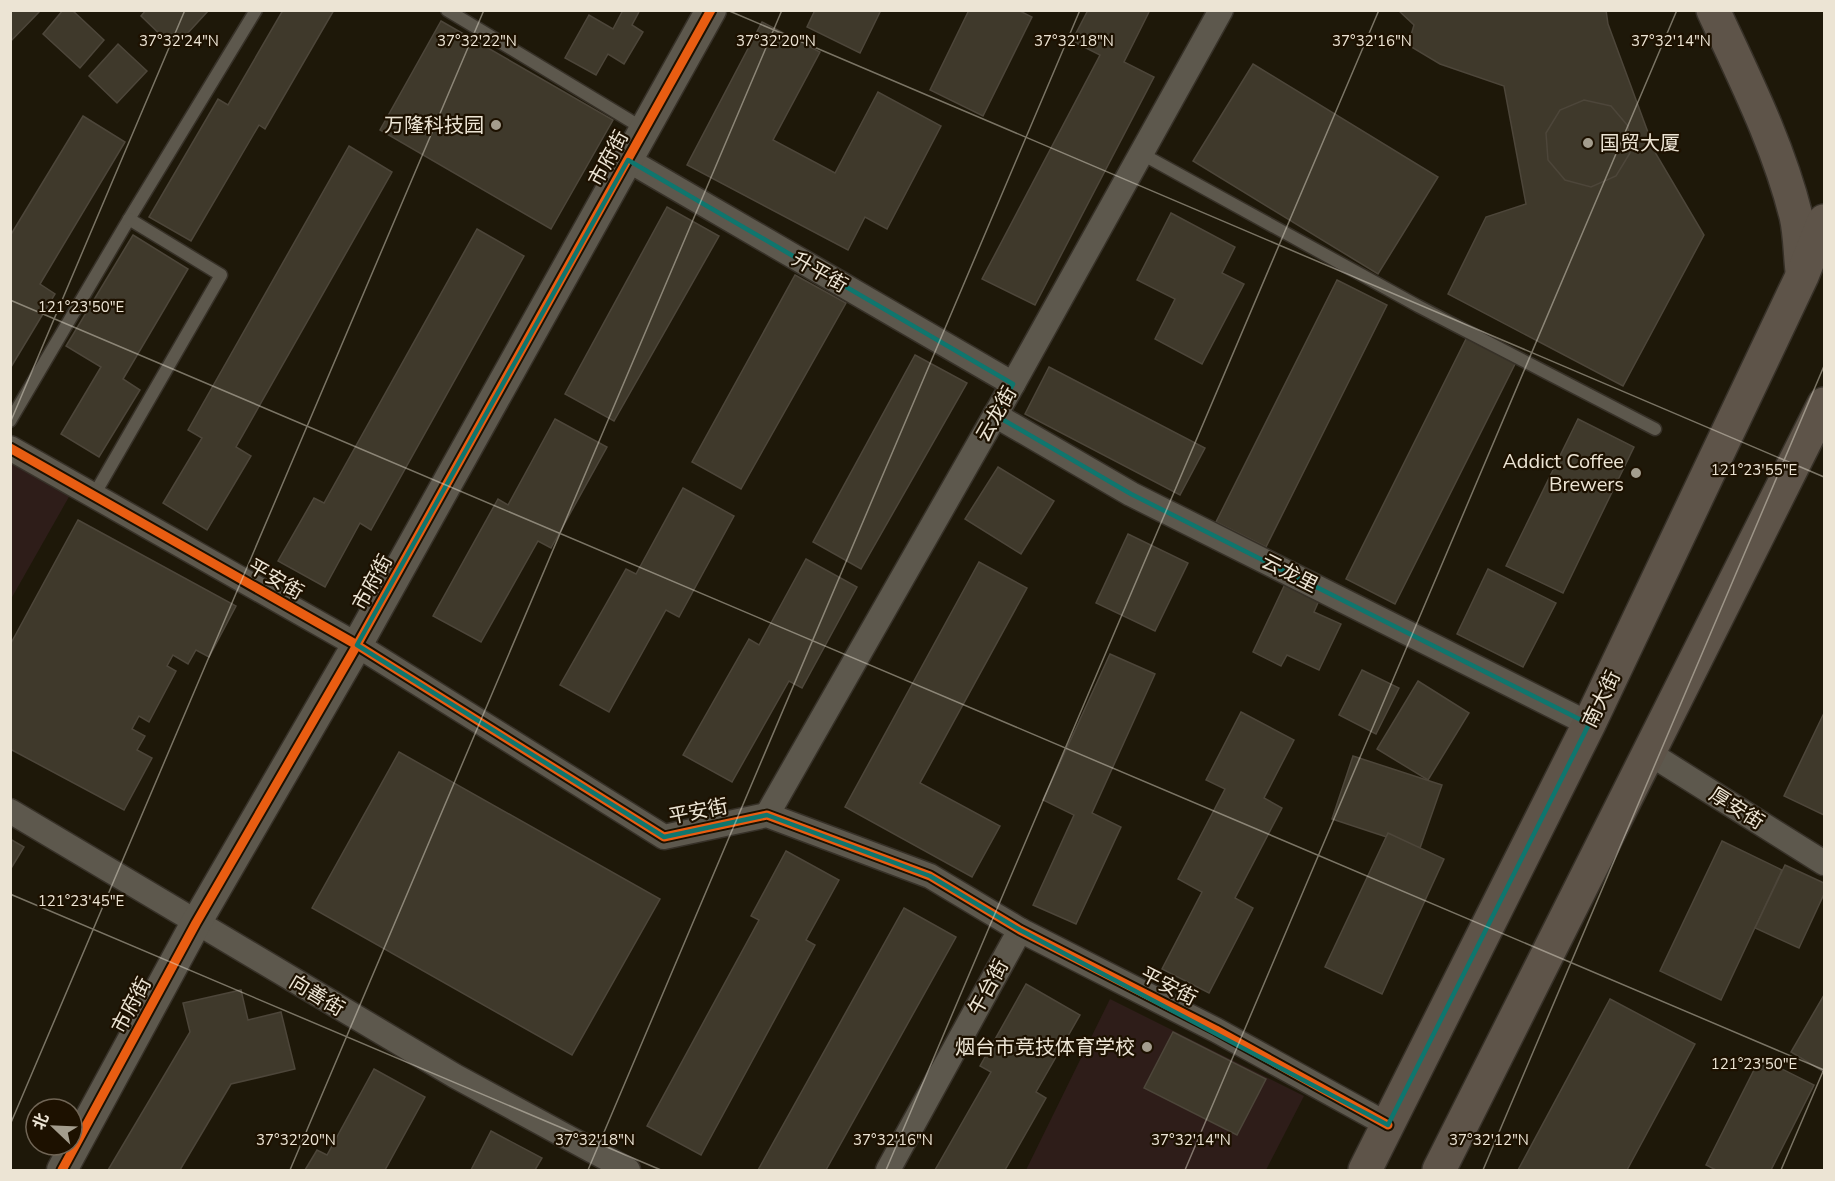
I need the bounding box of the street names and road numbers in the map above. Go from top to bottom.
street label: 市府街 [582,125,635,191]
street label: 升平街 [787,246,852,299]
street label: 云龙街 [970,382,1023,447]
street label: 云龙里 [1257,548,1323,599]
street label: 市府街 [346,549,399,615]
street label: 平安街 [243,553,308,606]
street label: 南大街 [1576,666,1627,732]
street label: 厚安街 [1704,781,1769,836]
street label: 平安街 [666,793,730,830]
street label: 午台街 [962,954,1015,1020]
street label: 平安街 [1136,961,1202,1012]
street label: 向善街 [284,968,349,1022]
street label: 市府街 [105,972,157,1038]

